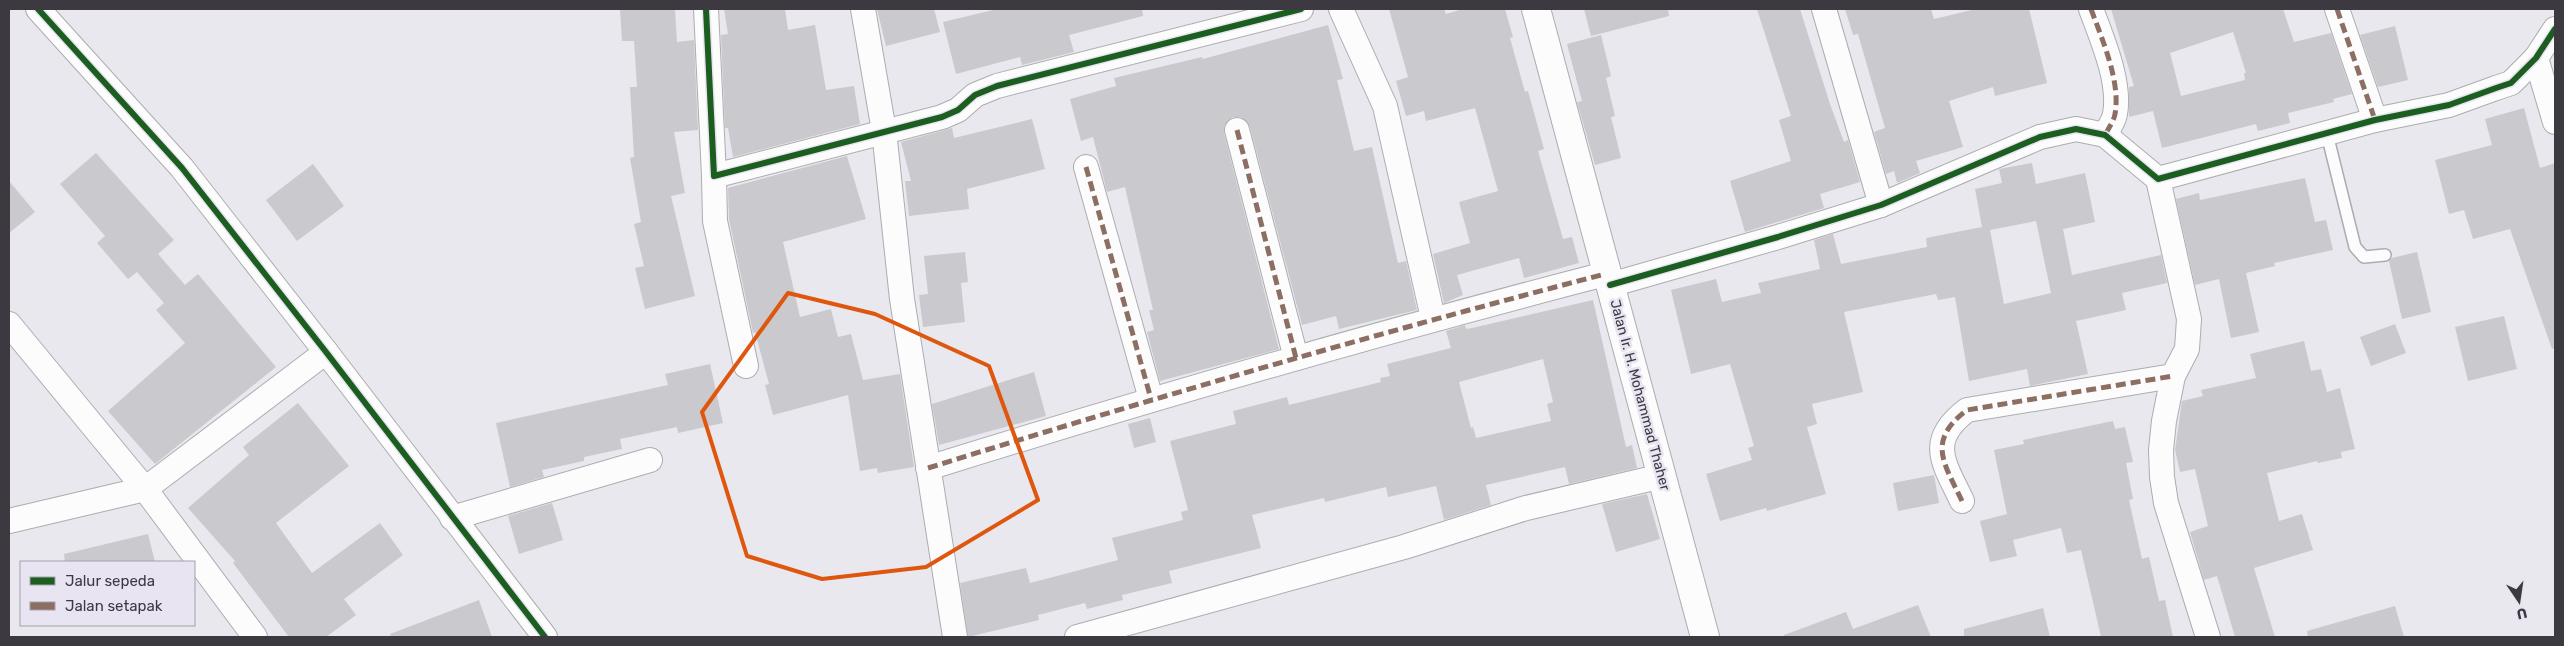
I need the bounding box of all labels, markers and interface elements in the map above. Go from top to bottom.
street label: Jalan Ir. H. Mohammad Thaher [1606,298,1674,493]
legend [20,561,195,626]
text: Jalur sepeda [65,572,155,590]
north arrow [2494,576,2544,626]
text: Jalan setapak [65,597,163,615]
text: U [2515,604,2529,623]

